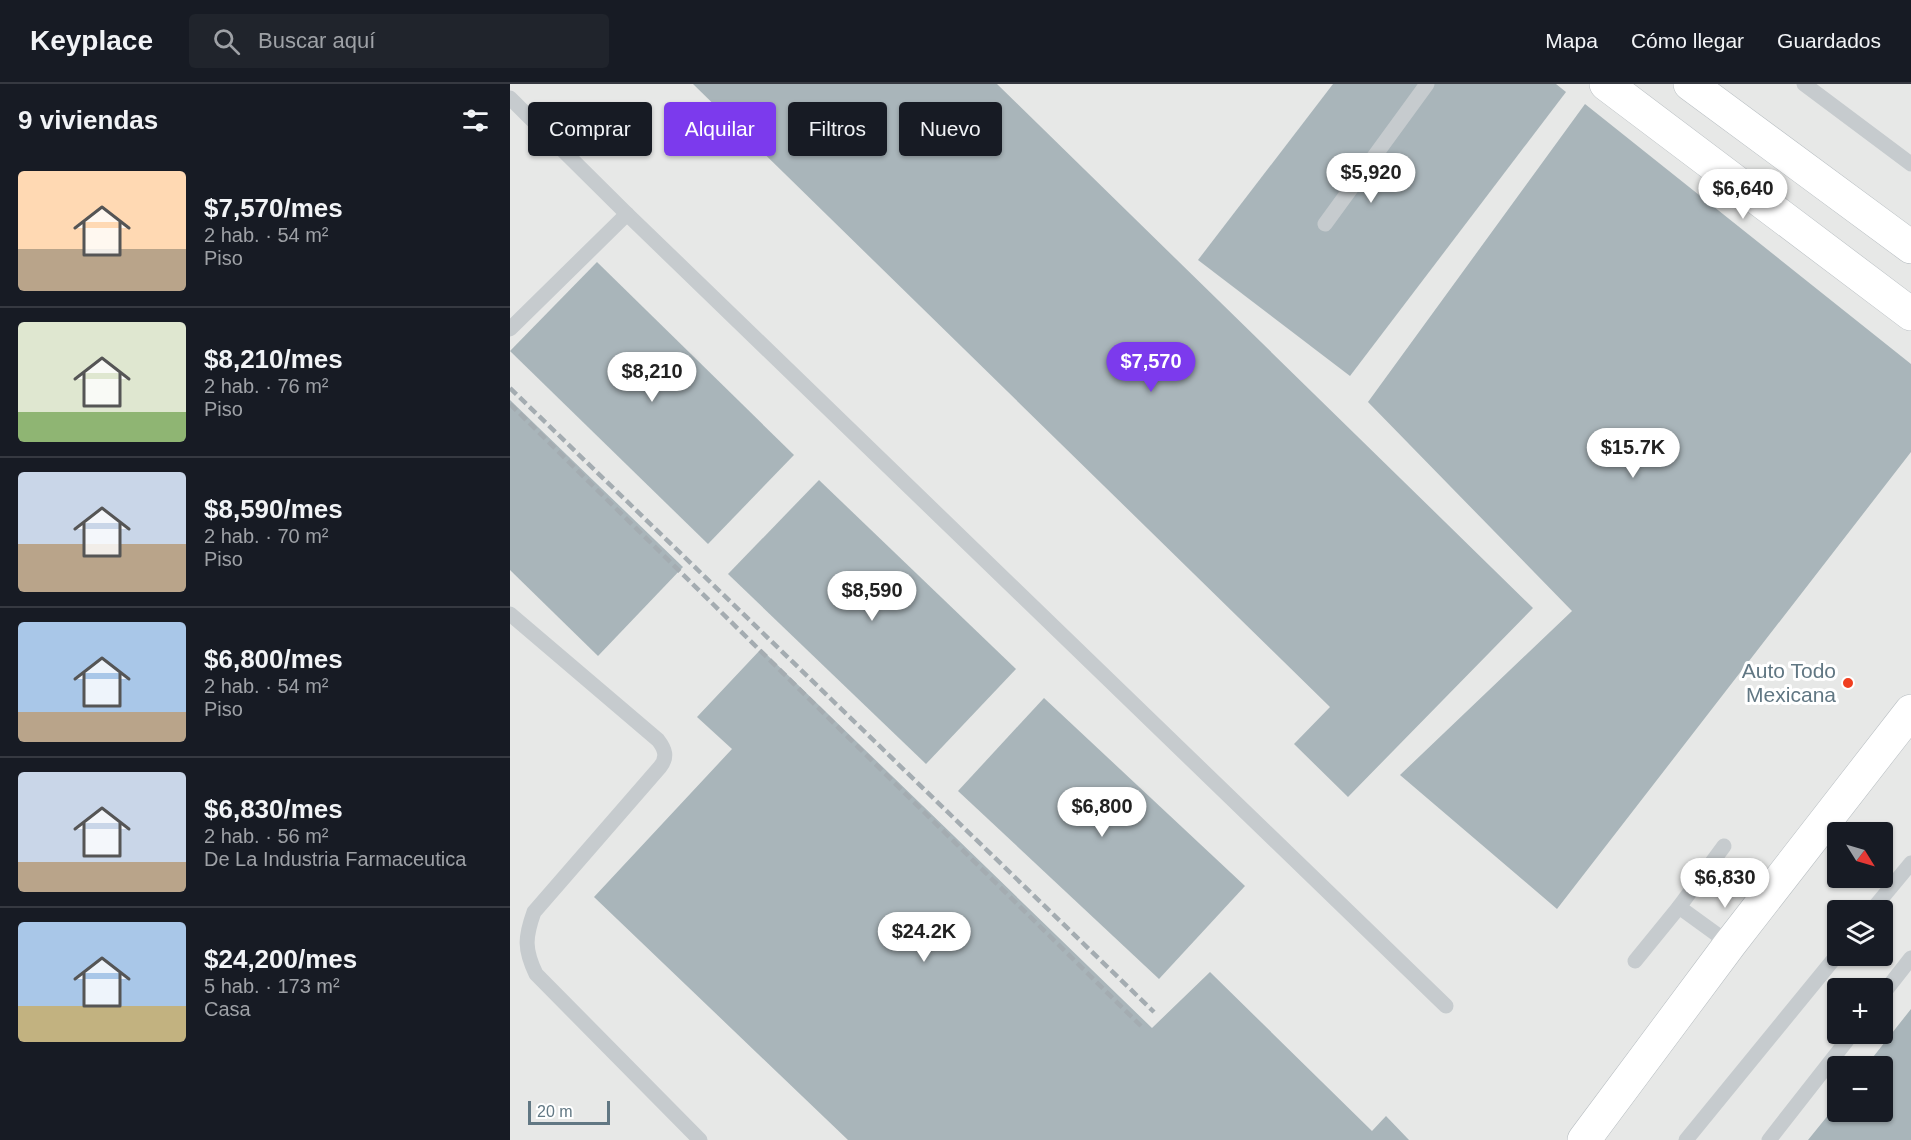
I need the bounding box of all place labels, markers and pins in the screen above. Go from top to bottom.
pin: $5,920 [1322,153,1420,204]
pin: $6,640 [1694,169,1792,220]
pin: $7,570 [1102,342,1200,393]
pin: $8,210 [603,352,701,403]
pin: $15.7K [1584,428,1682,479]
pin: $8,590 [823,571,921,622]
place label: Auto Todo Mexicana [1742,659,1836,706]
marker: Auto Todo Mexicana [1841,676,1855,690]
pin: $6,800 [1053,787,1151,838]
pin: $6,830 [1676,858,1774,909]
pin: $24.2K [875,912,973,963]

